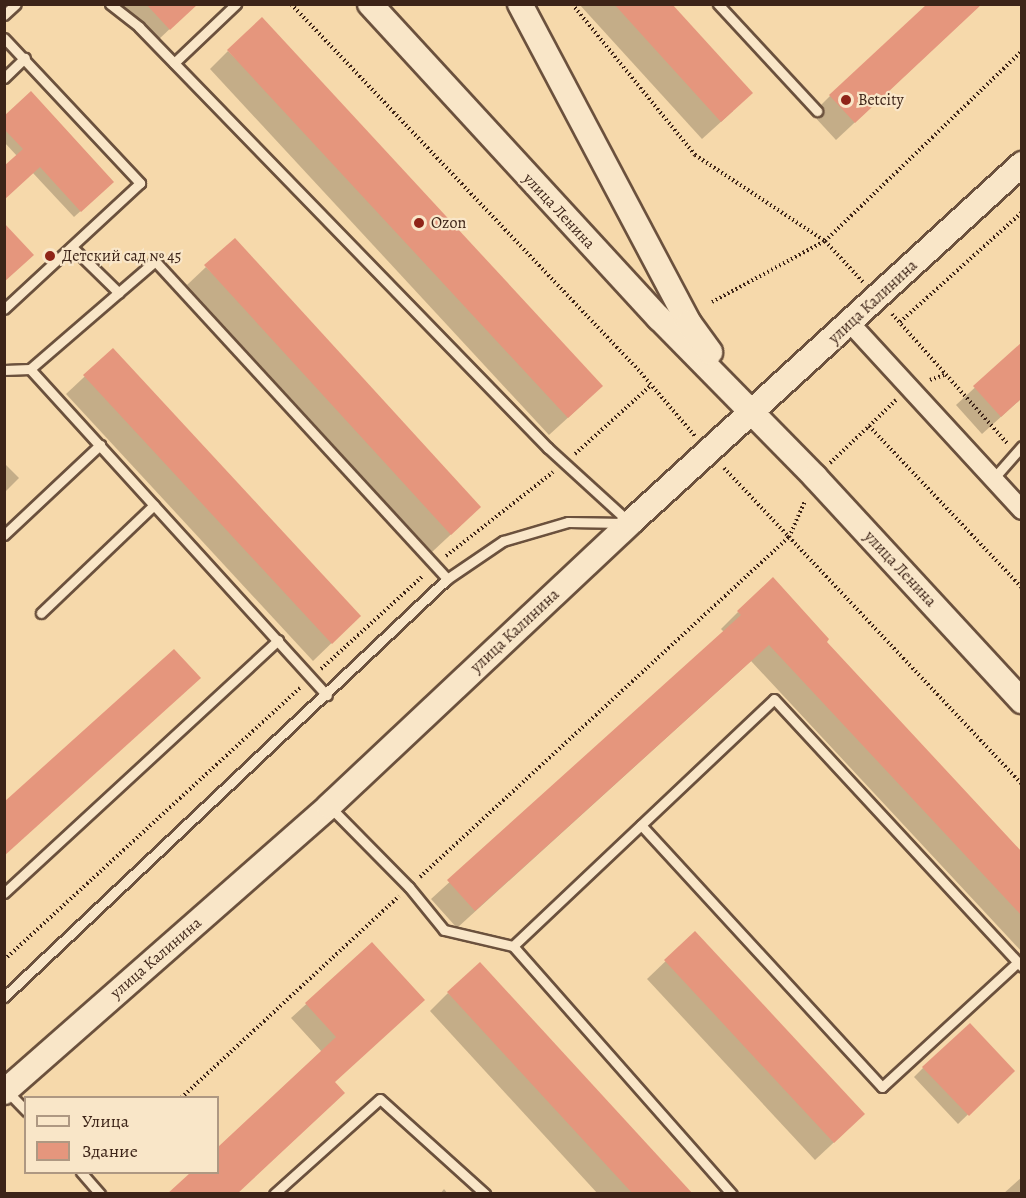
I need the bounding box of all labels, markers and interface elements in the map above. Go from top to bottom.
place label: Betcity [858,90,904,110]
marker: Betcity [839,93,853,107]
street label: улица Ленина [519,169,599,253]
place label: Ozon [431,213,466,233]
marker: Ozon [412,216,426,230]
place label: Детский сад № 45 [62,246,181,266]
marker: Детский сад № 45 [43,249,57,263]
street label: улица Калинина [825,256,921,348]
street label: улица Ленина [860,527,940,611]
street label: улица Калинина [467,585,563,677]
street label: улица Калинина [107,913,205,1003]
legend [24,1096,219,1174]
text: Улица [82,1109,129,1133]
text: Здание [82,1139,138,1163]

